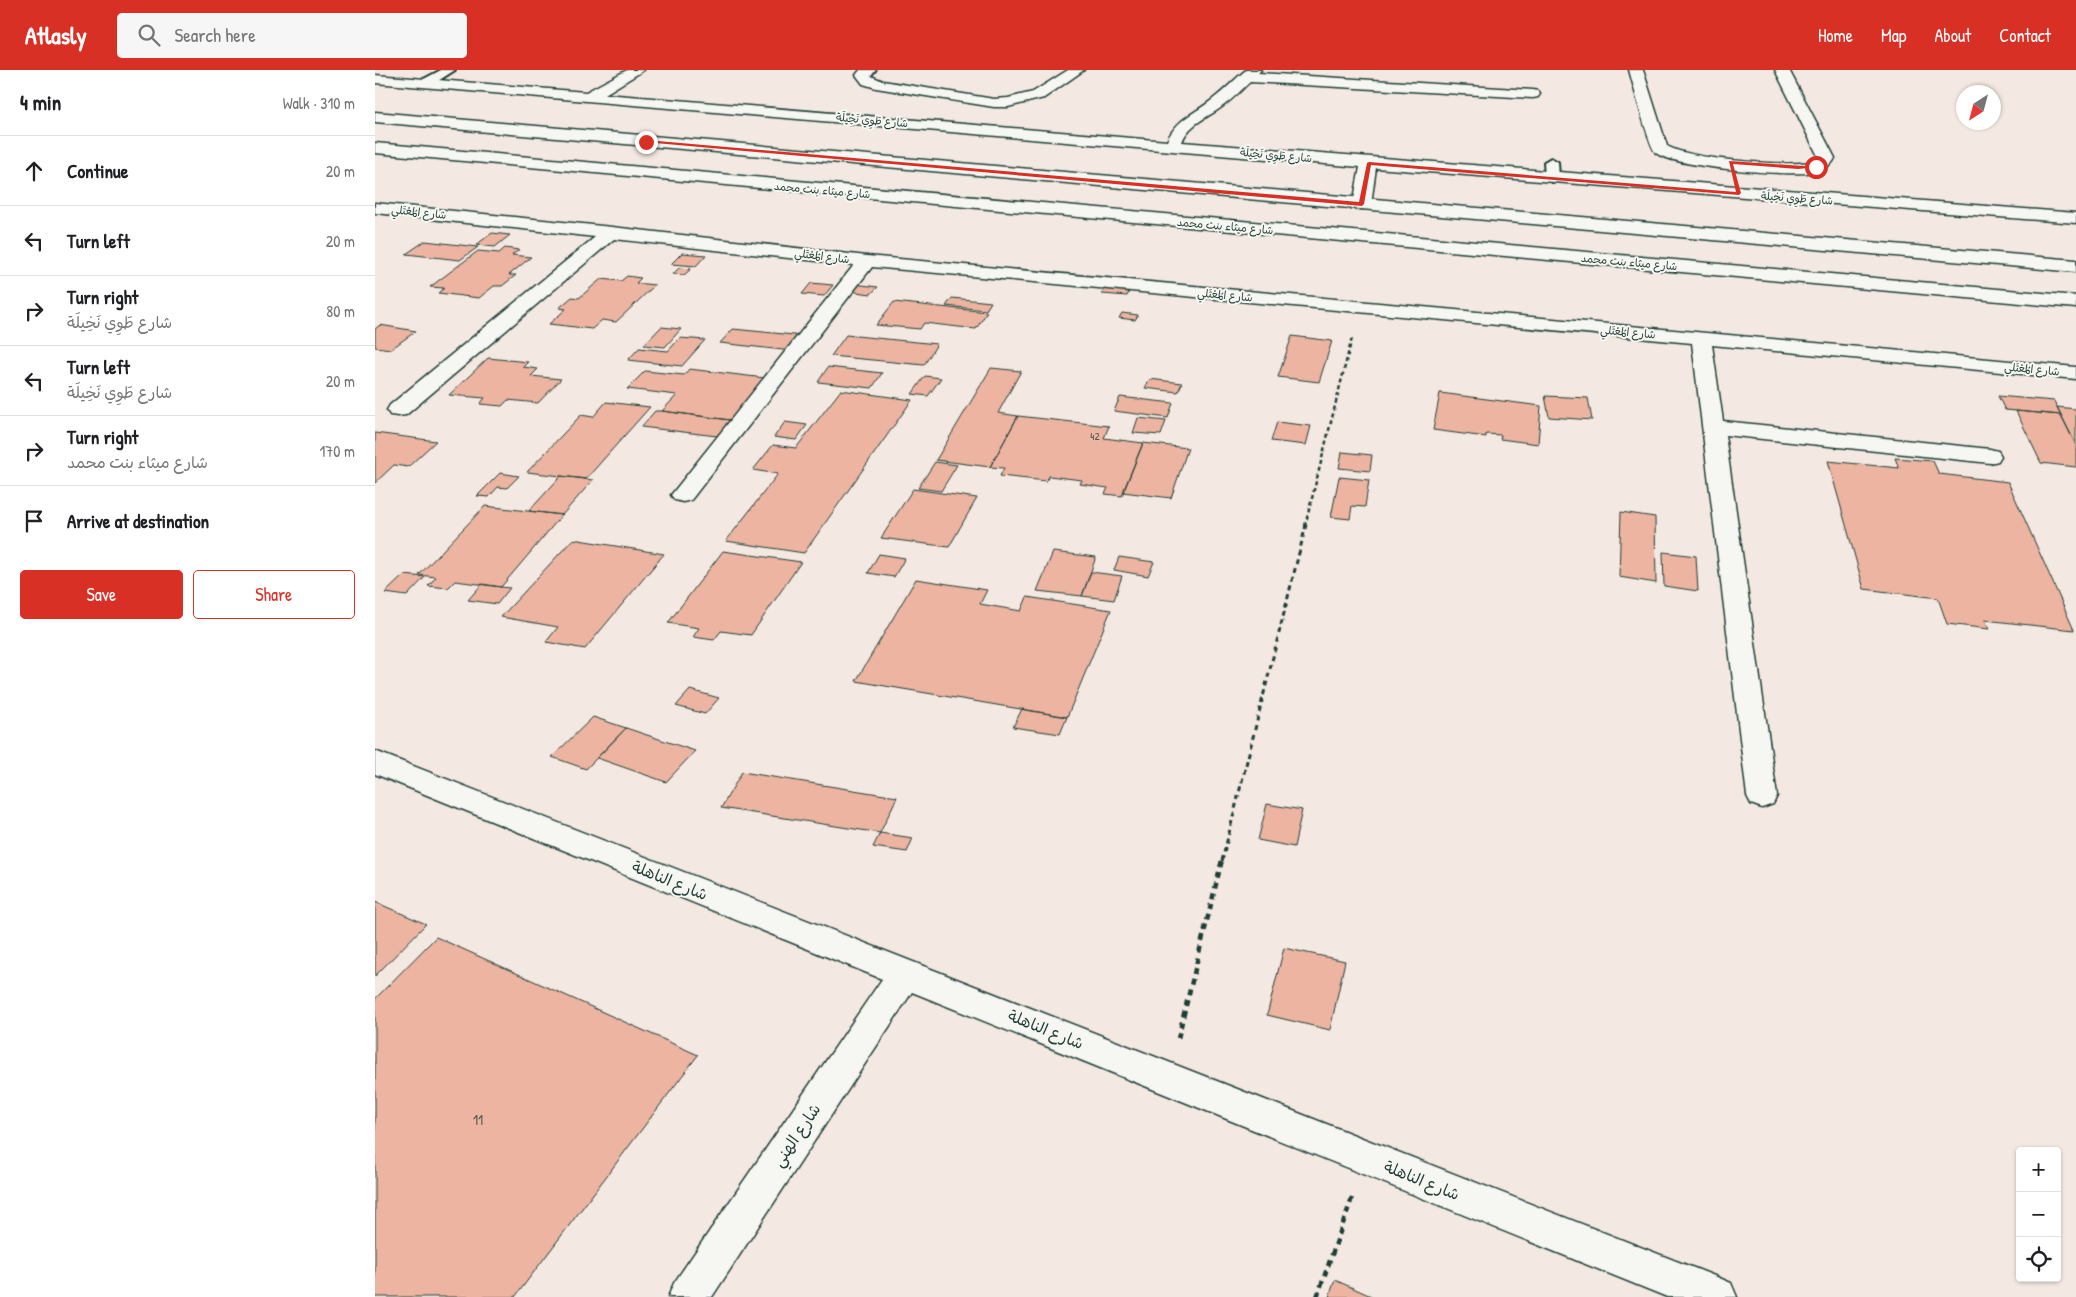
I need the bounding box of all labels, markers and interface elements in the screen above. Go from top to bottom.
search box [117,13,467,58]
text: Atlasly [25,19,87,51]
icon: search [135,21,163,49]
text: Search here [175,22,256,48]
text: Home [1818,23,1853,48]
text: Map [1881,23,1906,48]
text: About [1934,23,1971,48]
text: Contact [1999,23,2051,48]
north arrow [1956,85,2001,130]
text: 4 min [20,88,61,117]
text: Walk · 310 m [283,92,355,114]
street label: شارع طَوِي نَخِيلَة [835,110,909,132]
route end [635,131,658,154]
street label: شارع طَوِي نَخِيلَة [1239,145,1313,167]
route start [1805,156,1828,179]
icon: ahead [20,157,48,185]
text: Continue [67,158,128,184]
text: 20 m [326,160,355,182]
street label: شارع ميثاء بنت محمد [773,179,871,203]
street label: شارع طَوِي نَخِيلَة [1760,188,1834,209]
street label: شارع المُعْتَلي [390,202,447,226]
street label: شارع ميثاء بنت محمد [1176,215,1274,239]
icon: left [20,227,48,255]
text: Turn left [67,228,130,254]
text: 20 m [326,230,355,252]
street label: شارع المُعْتَلي [793,246,850,270]
street label: شارع ميثاء بنت محمد [1580,251,1678,275]
text: Turn right [67,284,138,310]
street label: شارع المُعْتَلي [1196,286,1253,308]
icon: right [20,297,48,325]
text: 80 m [326,300,355,322]
text: شارع طَوِي نَخِيلَة [67,311,172,333]
street label: شارع المُعْتَلي [1599,323,1656,345]
text: Turn left [67,354,130,380]
street label: شارع المُعْتَلي [2003,360,2060,382]
icon: left [20,367,48,395]
text: 20 m [326,370,355,392]
text: شارع طَوِي نَخِيلَة [67,381,172,403]
text: Turn right [67,424,138,450]
house number: 42 [1090,429,1100,443]
icon: right [20,437,48,465]
text: 170 m [320,440,355,462]
text: شارع ميثاء بنت محمد [67,451,208,473]
icon: arrive [20,507,48,535]
text: Arrive at destination [67,508,209,534]
button: Save [20,570,183,619]
button: Share [193,570,355,619]
street label: شارع الناهلة [629,855,711,906]
street label: شارع الناهلة [1005,1004,1087,1055]
street label: شارع الهني [767,1099,829,1173]
house number: 11 [473,1110,483,1129]
map controls [2016,1147,2061,1282]
button: + [2016,1147,2061,1192]
street label: شارع الناهلة [1381,1155,1463,1206]
button: − [2016,1192,2061,1237]
button: locate [2016,1237,2061,1282]

